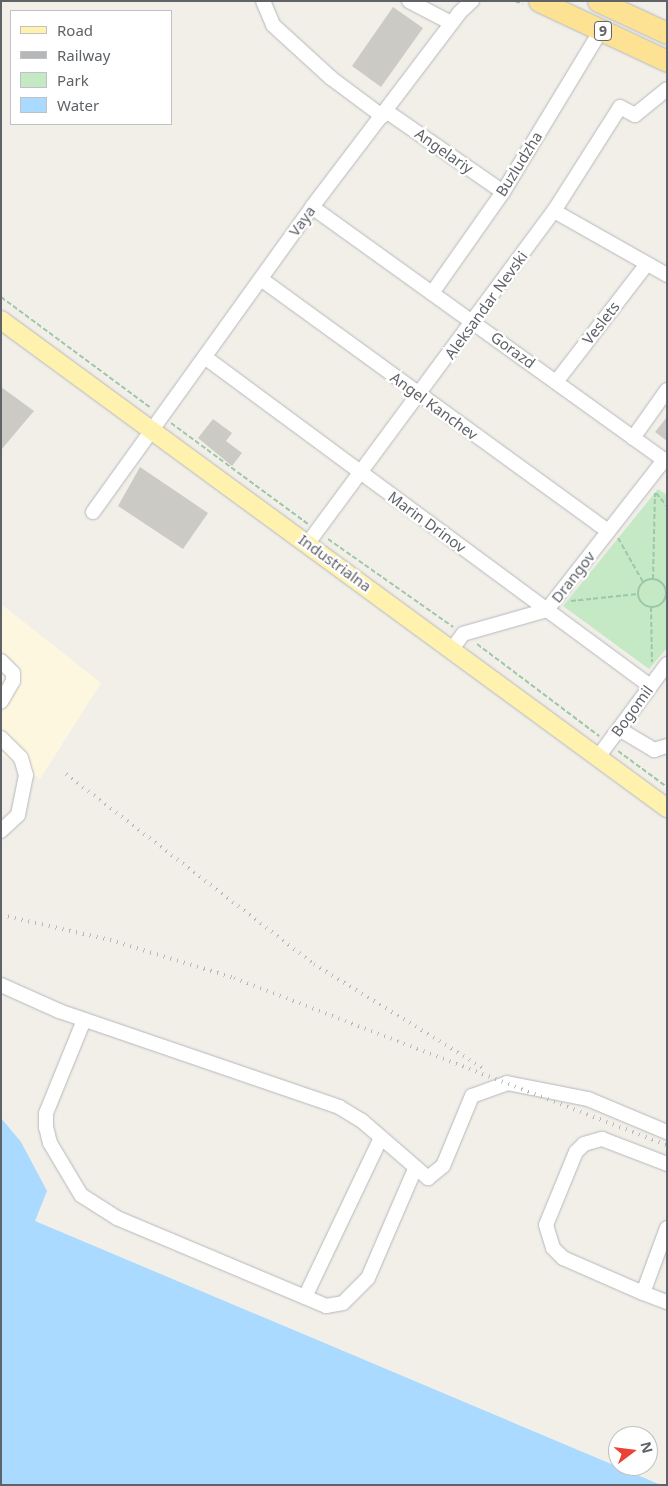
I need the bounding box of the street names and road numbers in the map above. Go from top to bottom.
road number: 9 [593,20,613,42]
street label: Angelariy [412,125,476,177]
street label: Buzludzha [492,128,546,200]
street label: Vaya [285,202,319,240]
street label: Aleksandar Nevski [441,248,531,362]
street label: Veslets [579,298,623,348]
street label: Gorazd [487,328,539,372]
street label: Angel Kanchev [387,368,481,444]
street label: Marin Drinov [385,488,469,556]
street label: Industrialna [295,531,375,595]
street label: Drangov [547,548,599,606]
street label: Bogomil [607,682,657,740]

